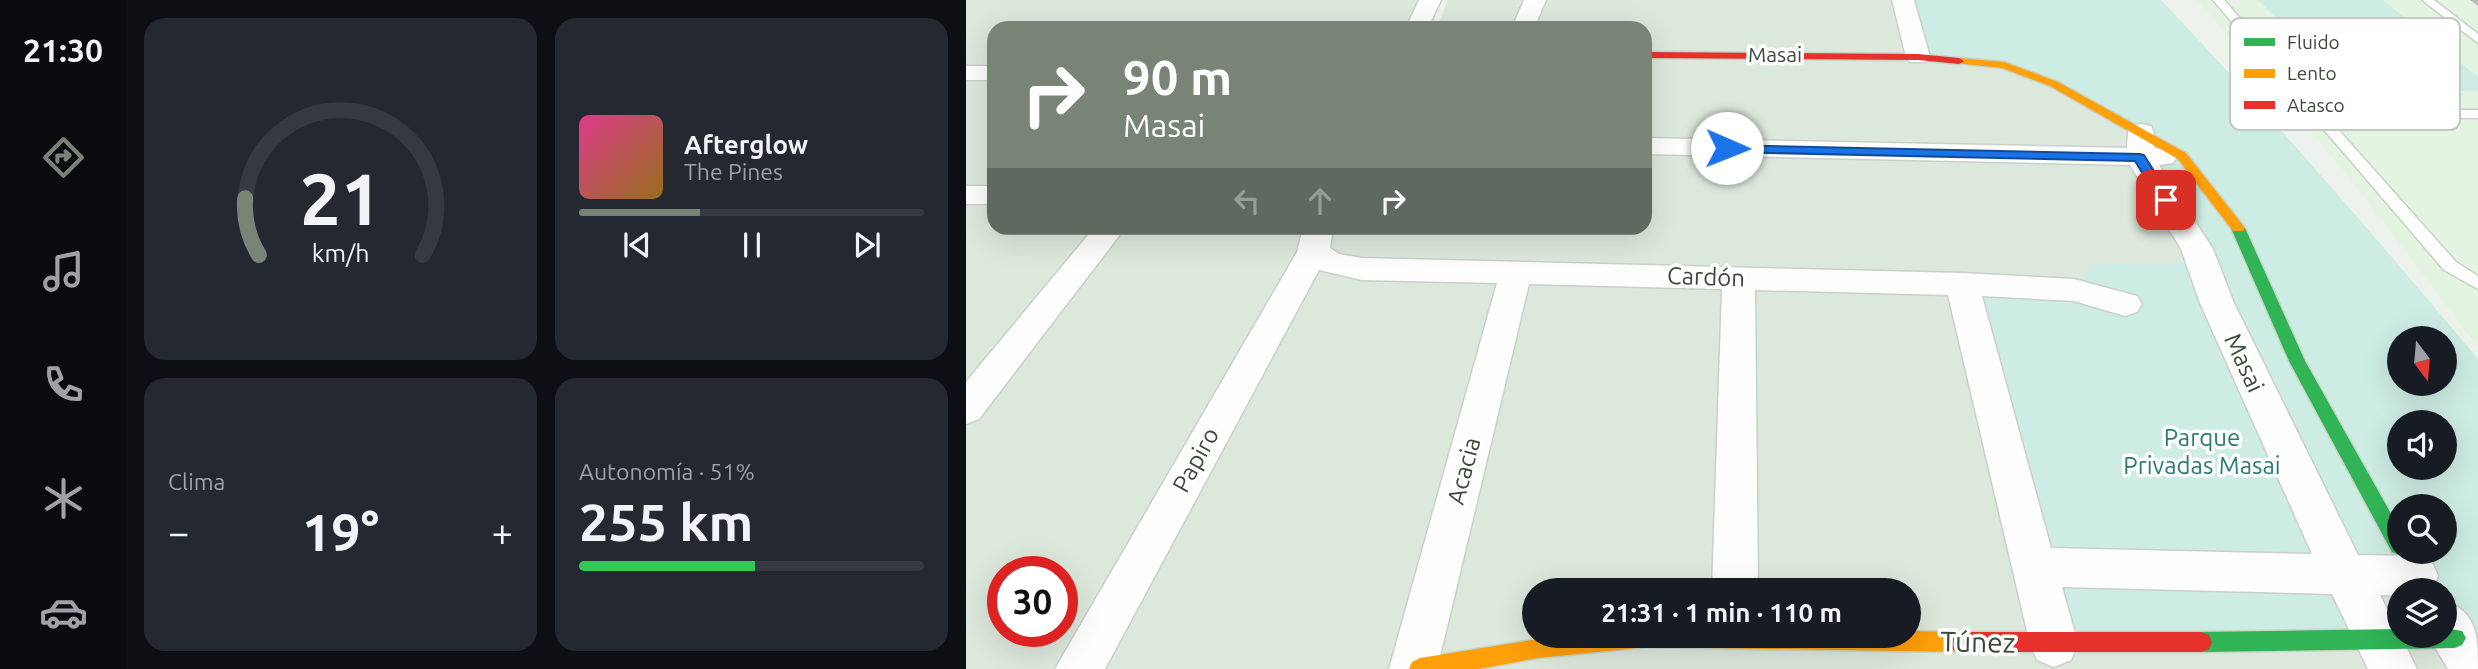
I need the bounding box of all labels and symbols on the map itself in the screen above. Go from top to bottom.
legend [2230,18,2460,130]
text: Fluido [2287,31,2340,53]
street label: Masai [1748,42,1802,66]
text: Lento [2287,62,2337,84]
text: Atasco [2287,94,2345,116]
position arrow [1690,111,1764,185]
pin [2136,170,2196,230]
street label: Cardón [1667,262,1745,291]
north arrow [2387,326,2457,396]
street label: Masai [2219,329,2270,396]
street label: Papiro [1167,423,1224,497]
park label: Parque Privadas Masai [2123,424,2281,479]
street label: Acacia [1442,434,1485,507]
speed limit sign: 30 [987,556,1078,647]
street label: Túnez [1940,625,2016,658]

